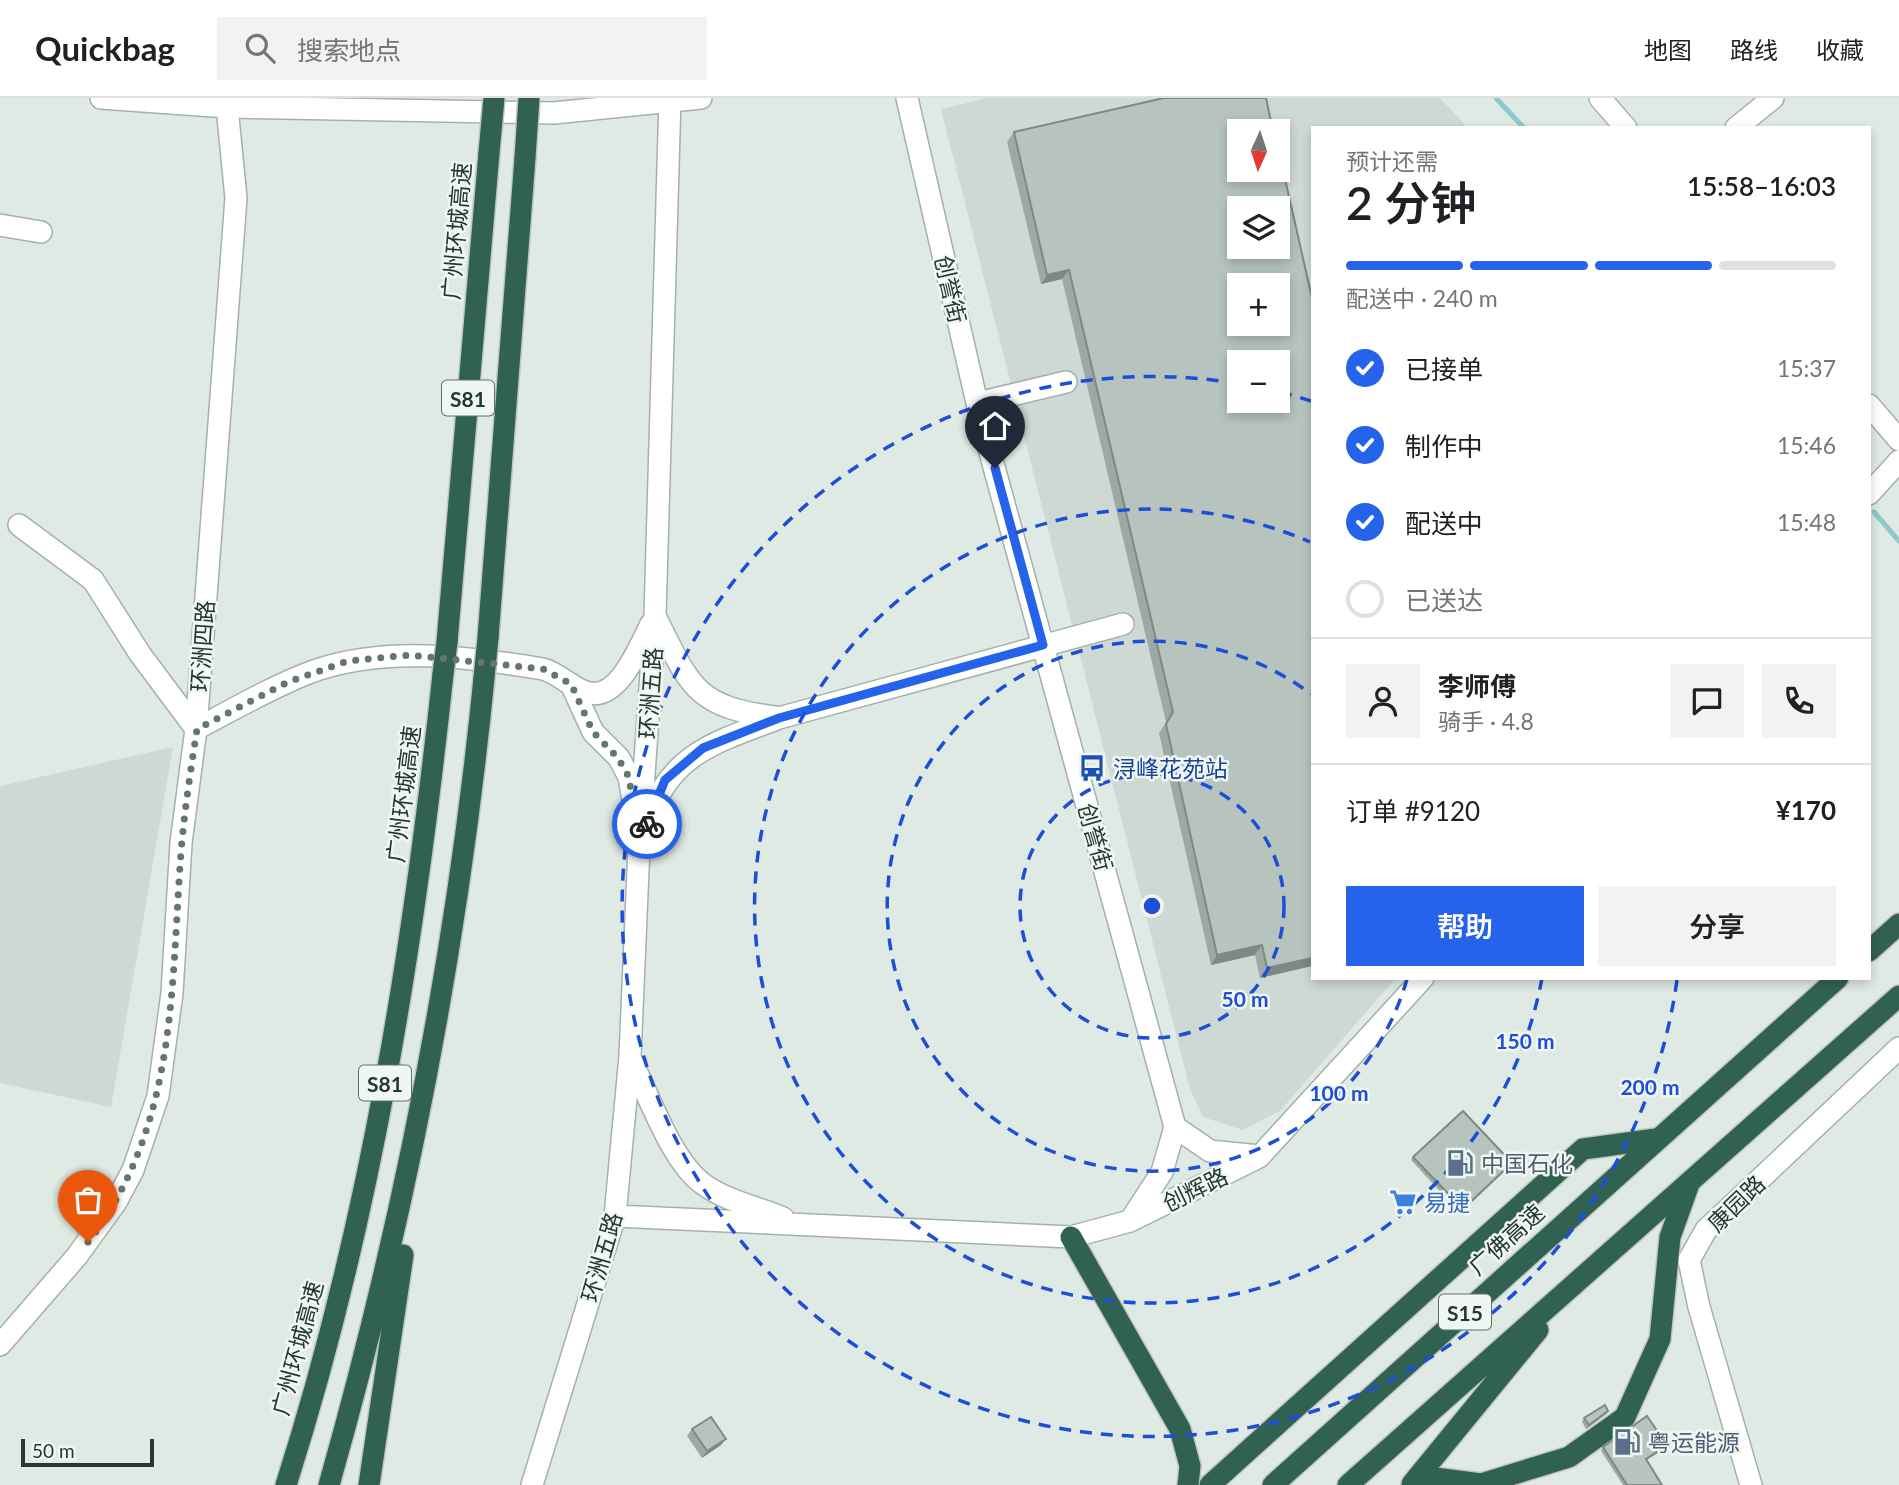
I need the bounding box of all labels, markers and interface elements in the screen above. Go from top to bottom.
search box [217,17,707,80]
text: Quickbag [35,28,175,68]
icon: search [241,29,279,67]
text: 搜索地点 [297,34,401,66]
text: 地图 [1644,35,1692,64]
text: 路线 [1730,35,1778,64]
text: 收藏 [1816,35,1864,64]
north arrow [1227,119,1290,182]
map controls [1227,119,1290,413]
text: 预计还需 [1346,147,1438,175]
street label: 广州环城高速 [436,161,476,301]
text: 15:58–16:03 [1687,170,1836,202]
text: 2 分钟 [1346,175,1476,230]
button: layers [1227,196,1290,259]
street label: 创誉街 [930,252,972,326]
button: + [1227,273,1290,336]
text: 配送中 · 240 m [1346,284,1498,312]
icon: check [1346,349,1384,387]
button: − [1227,350,1290,413]
text: 已接单 [1405,353,1483,385]
text: 15:37 [1777,354,1836,382]
road number: S81 [442,380,494,416]
pin [965,396,1025,468]
icon: home [976,407,1014,445]
icon: check [1346,426,1384,464]
text: 制作中 [1405,430,1483,462]
text: 15:46 [1777,431,1836,459]
icon: check [1346,503,1384,541]
text: 配送中 [1405,507,1483,539]
text: 15:48 [1777,508,1836,536]
text: 已送达 [1405,584,1483,616]
street label: 环洲四路 [185,599,219,693]
street label: 环洲五路 [633,646,667,740]
button: person [1346,664,1420,738]
button: chat [1670,664,1744,738]
button: phone [1762,664,1836,738]
text: 李师傅 [1438,670,1516,702]
text: 骑手 · 4.8 [1438,707,1534,735]
street label: 广州环城高速 [381,724,425,864]
bus stop icon: 浔峰花苑站 [1077,753,1107,783]
place label: 浔峰花苑站 [1113,754,1228,782]
courier [612,789,682,859]
text: ¥170 [1776,794,1836,826]
text: 订单 #9120 [1346,795,1480,827]
street label: 创誉街 [1073,800,1119,874]
icon: bike [628,805,666,843]
button: 帮助 [1346,886,1584,966]
button: 分享 [1598,886,1836,966]
centre of rings [1140,894,1164,918]
text: 50 m [1221,986,1269,1011]
text: 150 m [1495,1028,1555,1053]
road number: S81 [359,1066,411,1100]
text: 200 m [1620,1074,1680,1099]
text: 100 m [1309,1080,1369,1105]
fuel station icon: 中国石化 [1445,1148,1475,1178]
place label: 中国石化 [1481,1149,1573,1177]
street label: 创辉路 [1158,1161,1232,1217]
street label: 康园路 [1701,1169,1771,1237]
pin [58,1170,118,1242]
icon: bag [69,1181,107,1219]
supermarket icon: 易捷 [1388,1187,1418,1217]
place label: 易捷 [1424,1188,1470,1216]
street label: 广佛高速 [1462,1198,1550,1280]
street label: 环洲五路 [575,1209,627,1305]
street label: 广州环城高速 [266,1278,328,1418]
road number: S15 [1439,1294,1491,1330]
fuel station icon: 粤运能源 [1612,1427,1642,1457]
place label: 粤运能源 [1648,1428,1740,1456]
scale bar [21,1436,154,1468]
text: 50 m [32,1439,75,1462]

